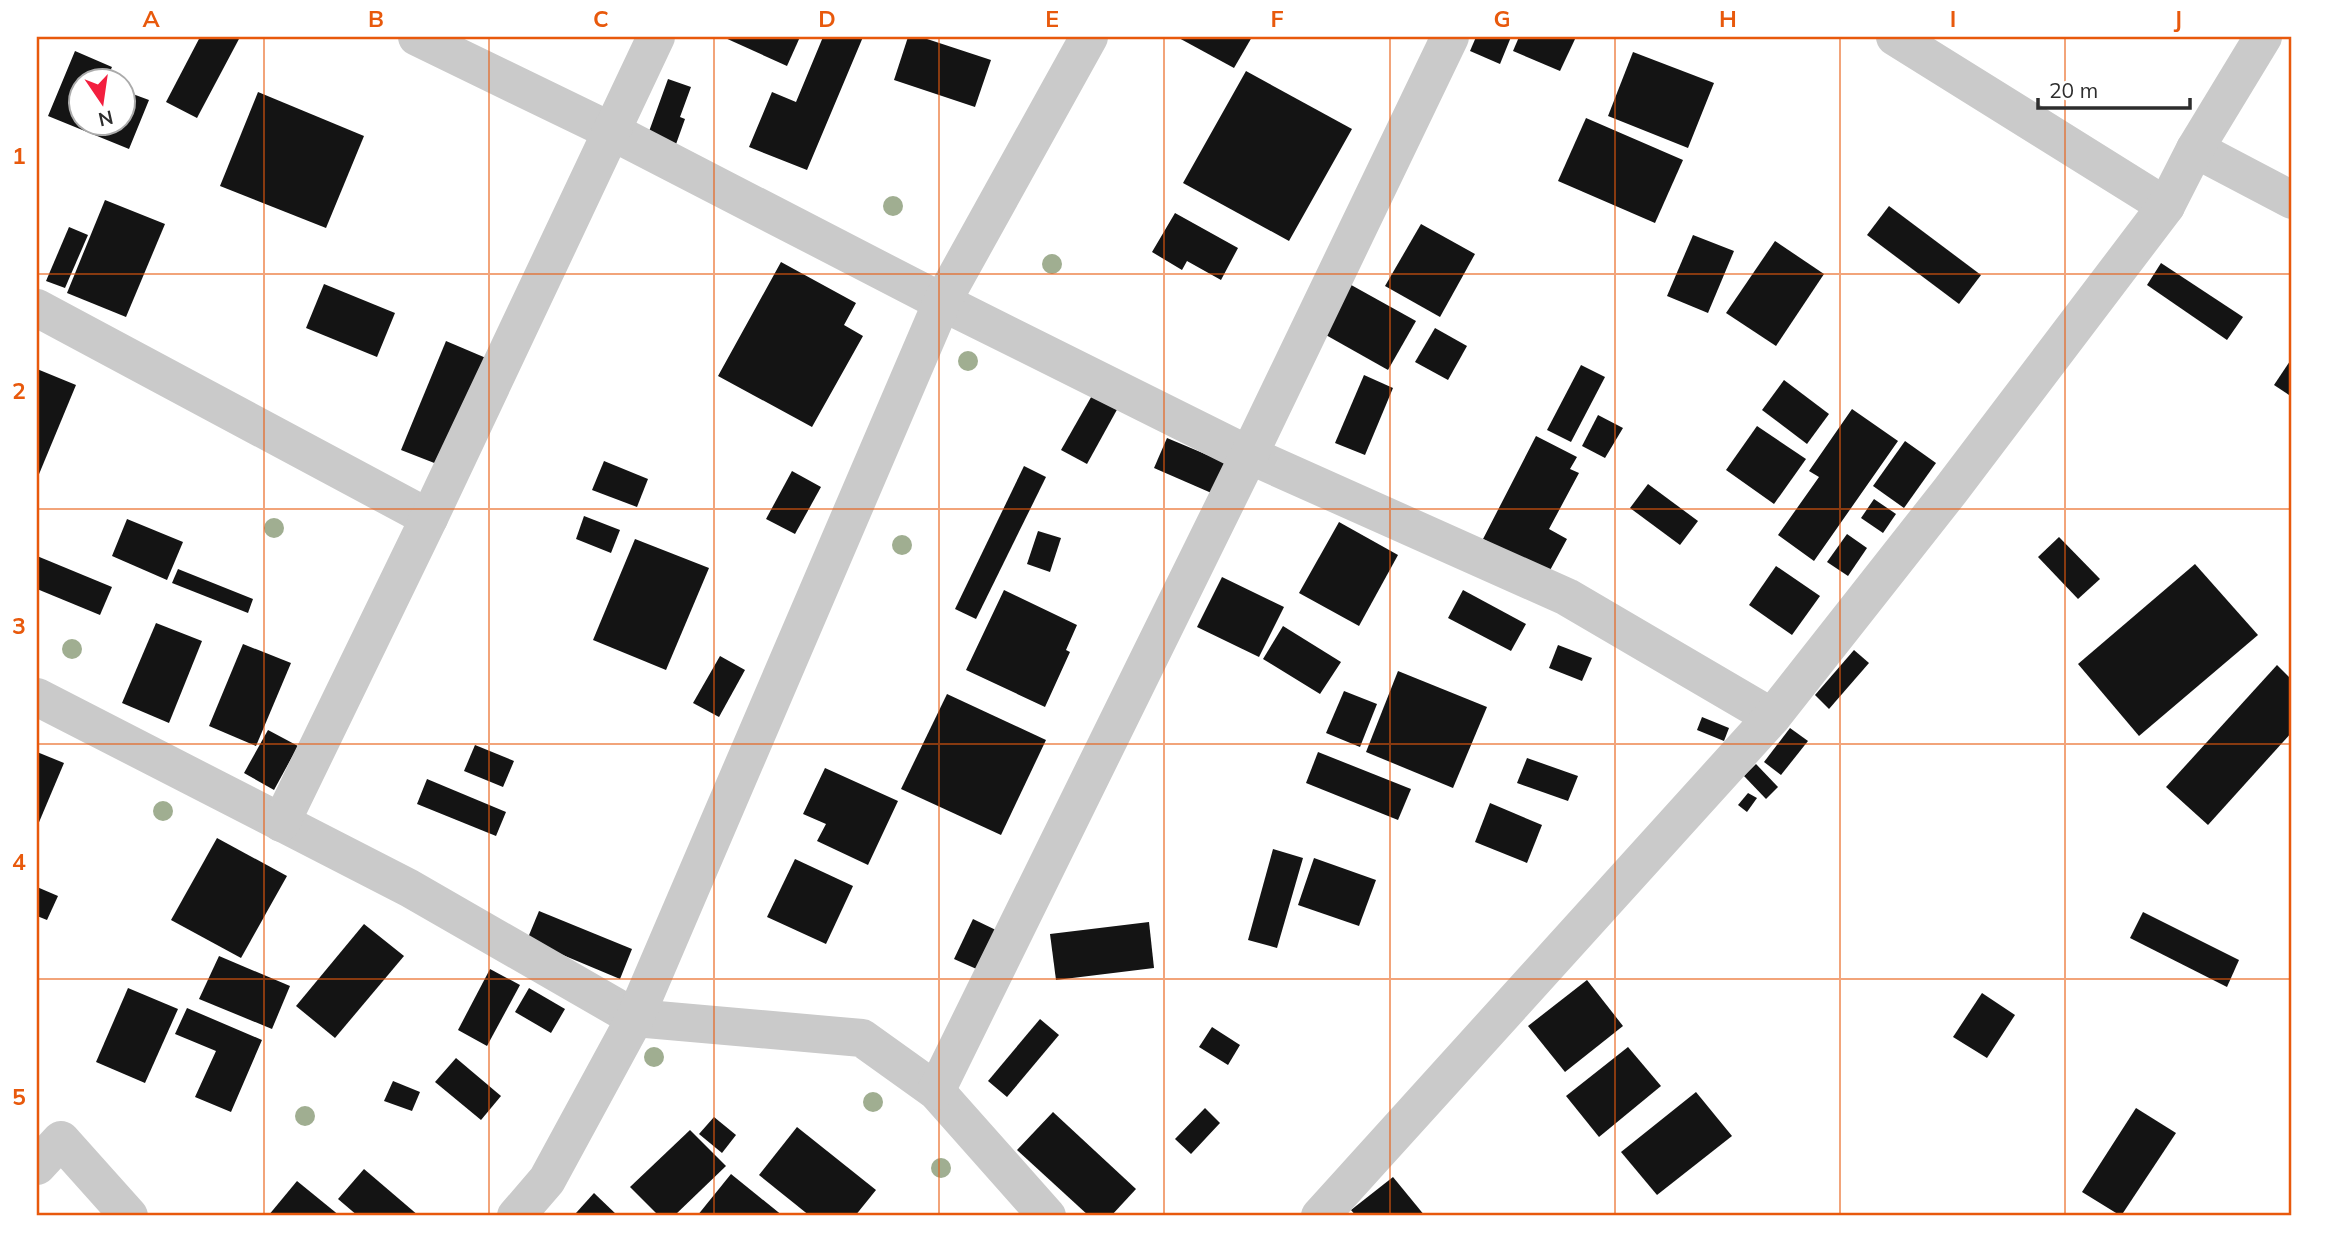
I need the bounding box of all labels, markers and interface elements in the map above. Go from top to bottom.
text: A [142,4,160,33]
text: B [368,4,384,33]
text: C [593,4,609,33]
text: D [818,4,836,33]
text: E [1045,4,1059,33]
text: F [1270,4,1284,33]
text: G [1493,4,1511,33]
text: H [1719,4,1737,33]
text: I [1950,4,1956,33]
text: J [2174,4,2182,33]
north arrow [66,66,136,136]
scale bar [2038,66,2191,110]
text: 20 m [2049,77,2098,103]
text: N [96,105,116,132]
text: 1 [12,141,26,170]
text: 2 [12,376,26,405]
text: 3 [12,611,26,640]
text: 4 [12,847,26,876]
text: 5 [12,1082,26,1111]

